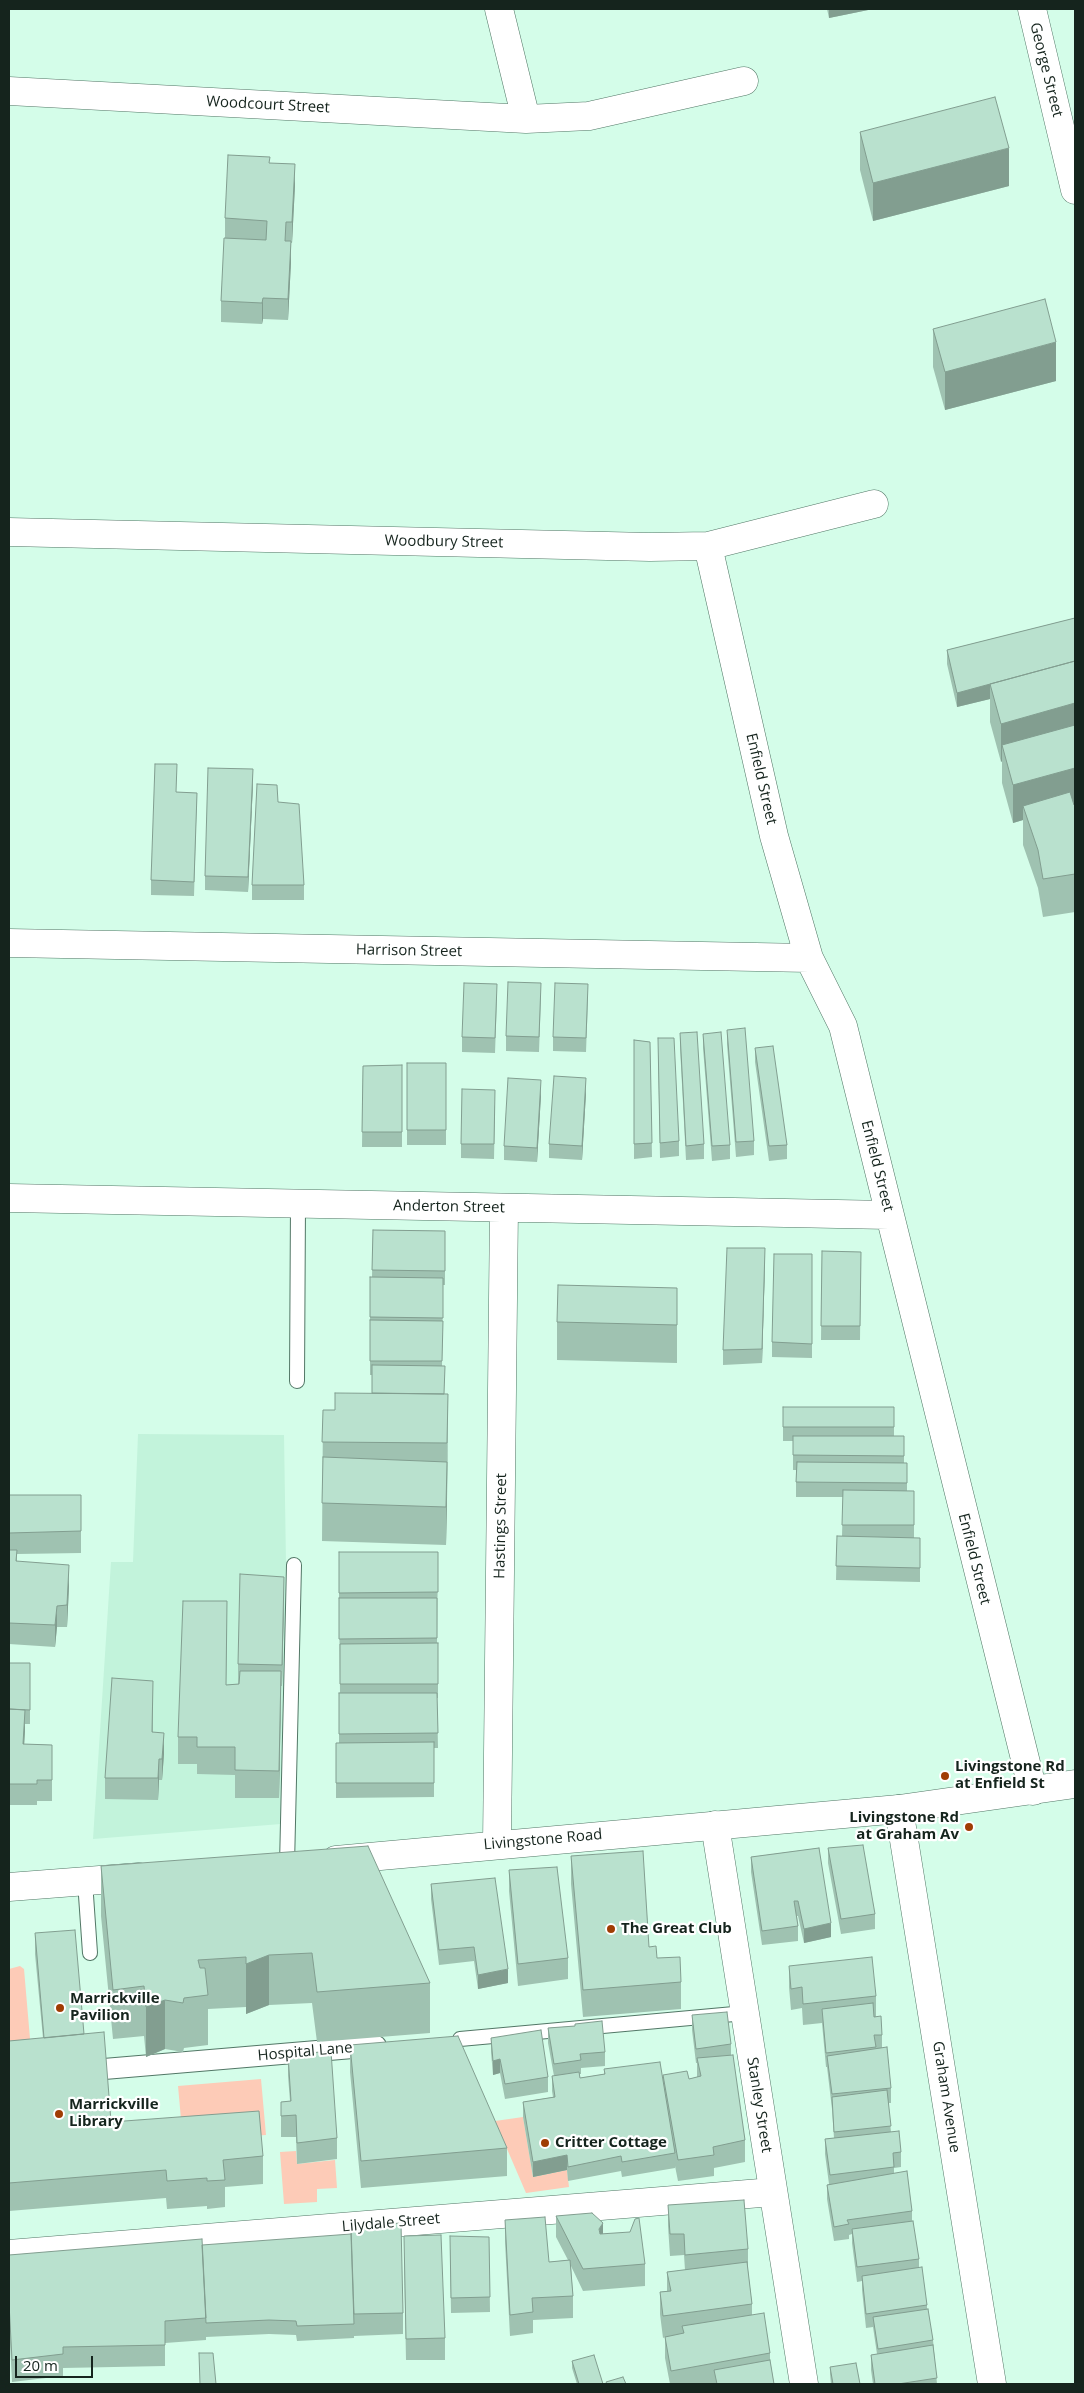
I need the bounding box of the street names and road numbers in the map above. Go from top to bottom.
street label: George Street [1026,21,1066,119]
street label: Woodcourt Street [206,93,330,117]
street label: Woodbury Street [384,532,504,552]
street label: Enfield Street [742,731,780,827]
street label: Harrison Street [356,941,462,961]
street label: Enfield Street [857,1118,897,1214]
street label: Anderton Street [393,1197,505,1217]
street label: Hastings Street [491,1473,511,1579]
street label: Enfield Street [954,1511,994,1607]
street label: Livingstone Road [483,1826,603,1854]
street label: Hospital Lane [257,2039,353,2065]
street label: Graham Avenue [928,2040,964,2154]
street label: Stanley Street [743,2056,775,2154]
street label: Lilydale Street [341,2210,441,2236]

